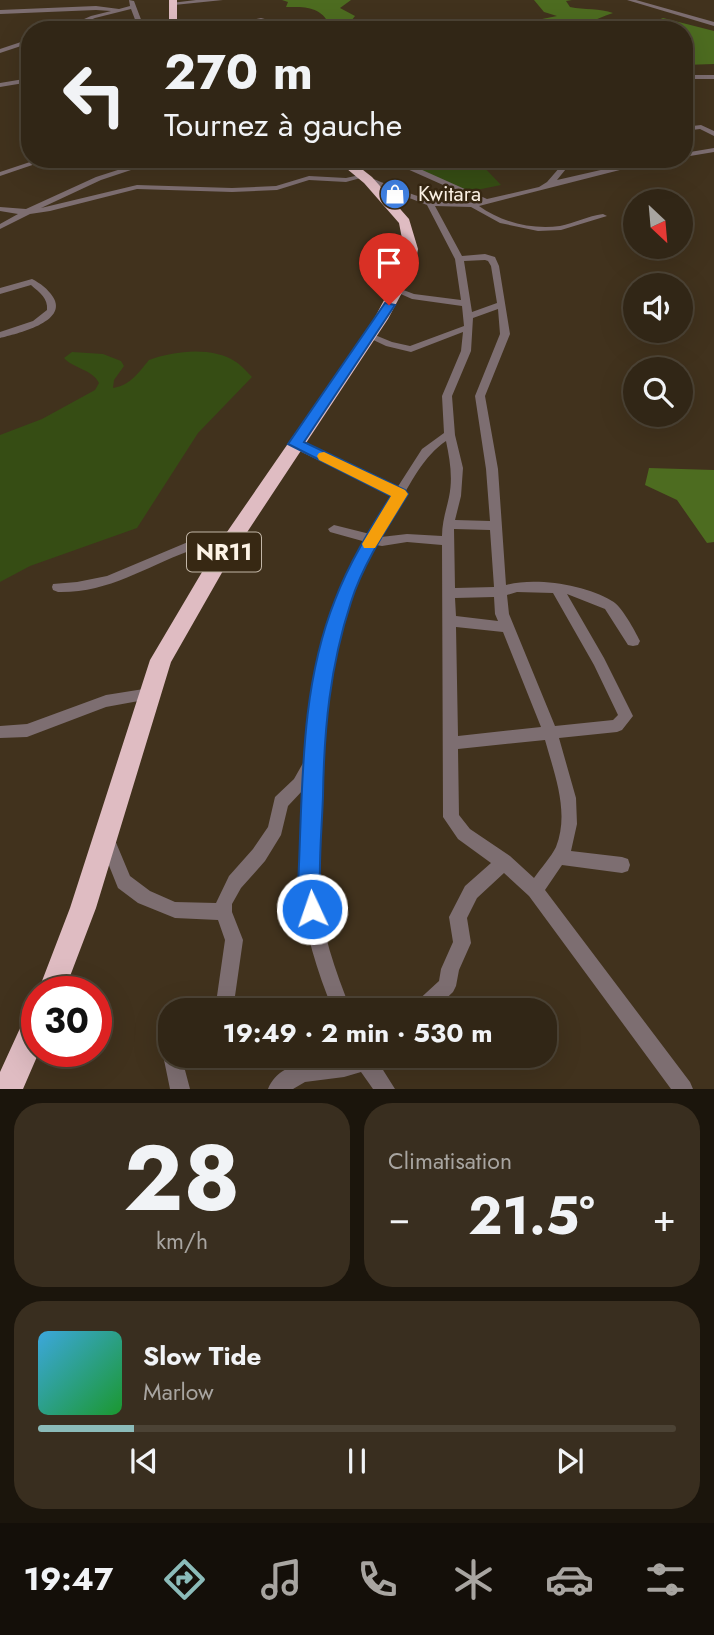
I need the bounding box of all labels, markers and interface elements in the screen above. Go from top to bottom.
text: 270 m [164,37,313,107]
icon: left [49,49,140,140]
text: Tournez à gauche [164,102,402,148]
shop icon: Kwitara [378,177,412,211]
place label: Kwitara [418,179,481,209]
north arrow [623,189,693,259]
map controls [623,189,693,427]
pin [359,233,419,305]
icon: arrive [370,244,408,282]
button: sound [623,273,693,343]
button: search [623,357,693,427]
road number: NR11 [187,532,261,572]
position arrow [275,872,349,946]
speed limit sign: 30 [21,976,112,1067]
text: 19:49 · 2 min · 530 m [222,1014,493,1052]
text: 28 [124,1113,240,1244]
text: Climatisation [388,1144,512,1178]
text: 21.5° [468,1178,595,1254]
text: − [388,1190,410,1245]
text: + [653,1190,676,1245]
text: km/h [156,1224,208,1258]
text: Slow Tide [143,1337,262,1375]
text: Marlow [143,1375,214,1409]
icon: previous [125,1442,163,1480]
icon: pause [338,1442,376,1480]
icon: next [551,1442,589,1480]
icon: directions [160,1555,209,1604]
icon: music [257,1555,306,1604]
icon: phone [353,1555,402,1604]
icon: climate [449,1555,498,1604]
icon: car [545,1555,594,1604]
icon: filters [641,1555,690,1604]
text: 19:47 [24,1556,113,1602]

